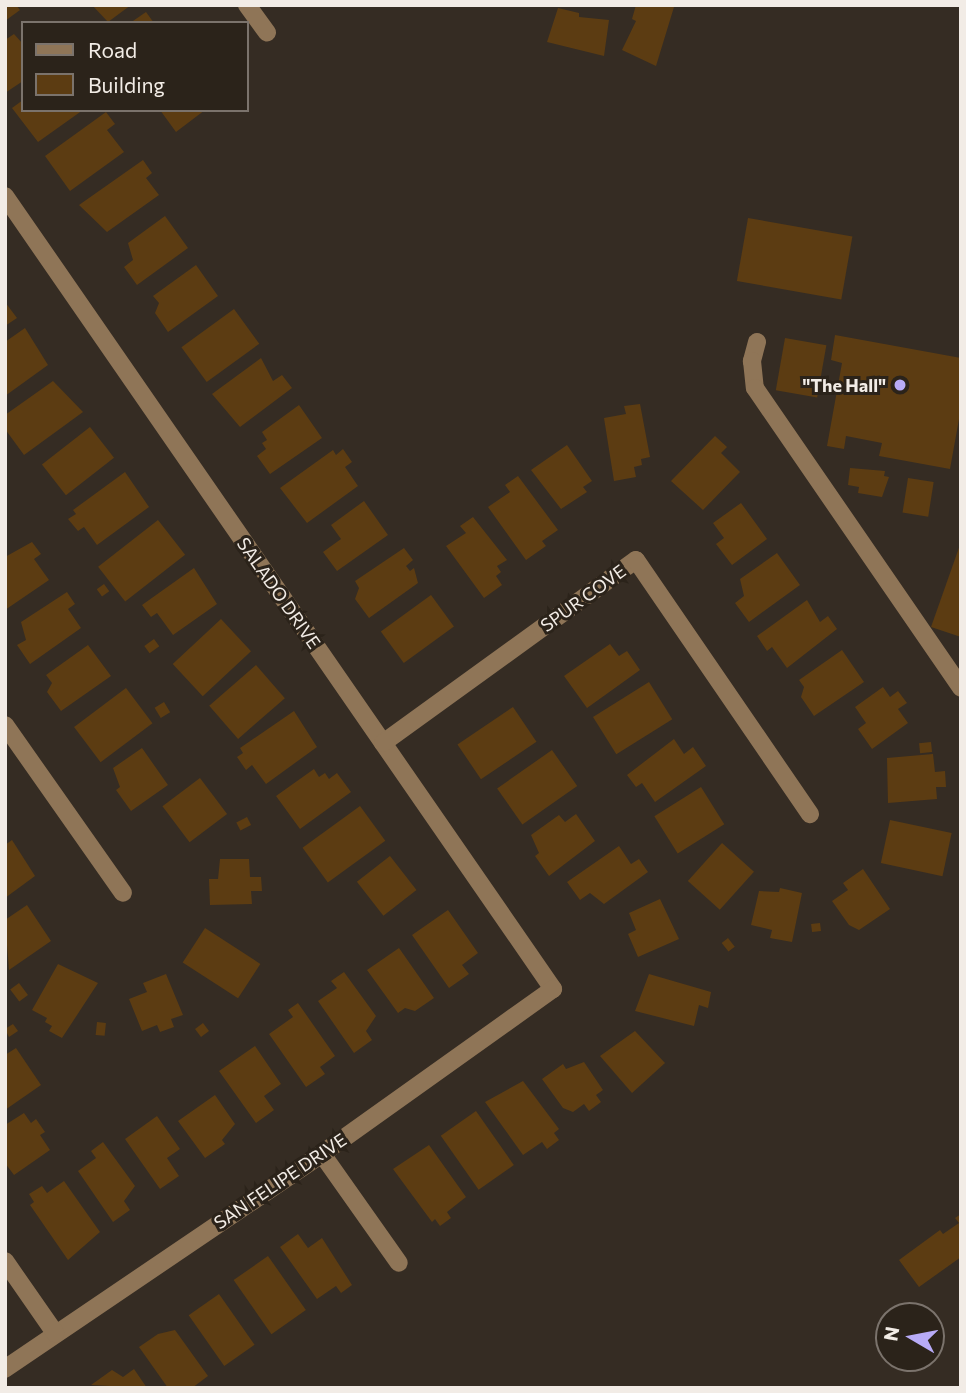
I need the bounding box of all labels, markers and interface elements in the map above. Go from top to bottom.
legend [21,21,248,112]
text: Road [88,37,137,62]
text: Building [88,72,165,97]
place label: "The Hall" [803,374,886,396]
marker: "The Hall" [892,377,908,393]
street label: SALADO DRIVE [233,533,325,653]
street label: SPUR COVE [536,560,630,636]
street label: SAN FELIPE DRIVE [210,1129,350,1233]
north arrow [875,1302,945,1372]
text: N [878,1325,903,1343]

